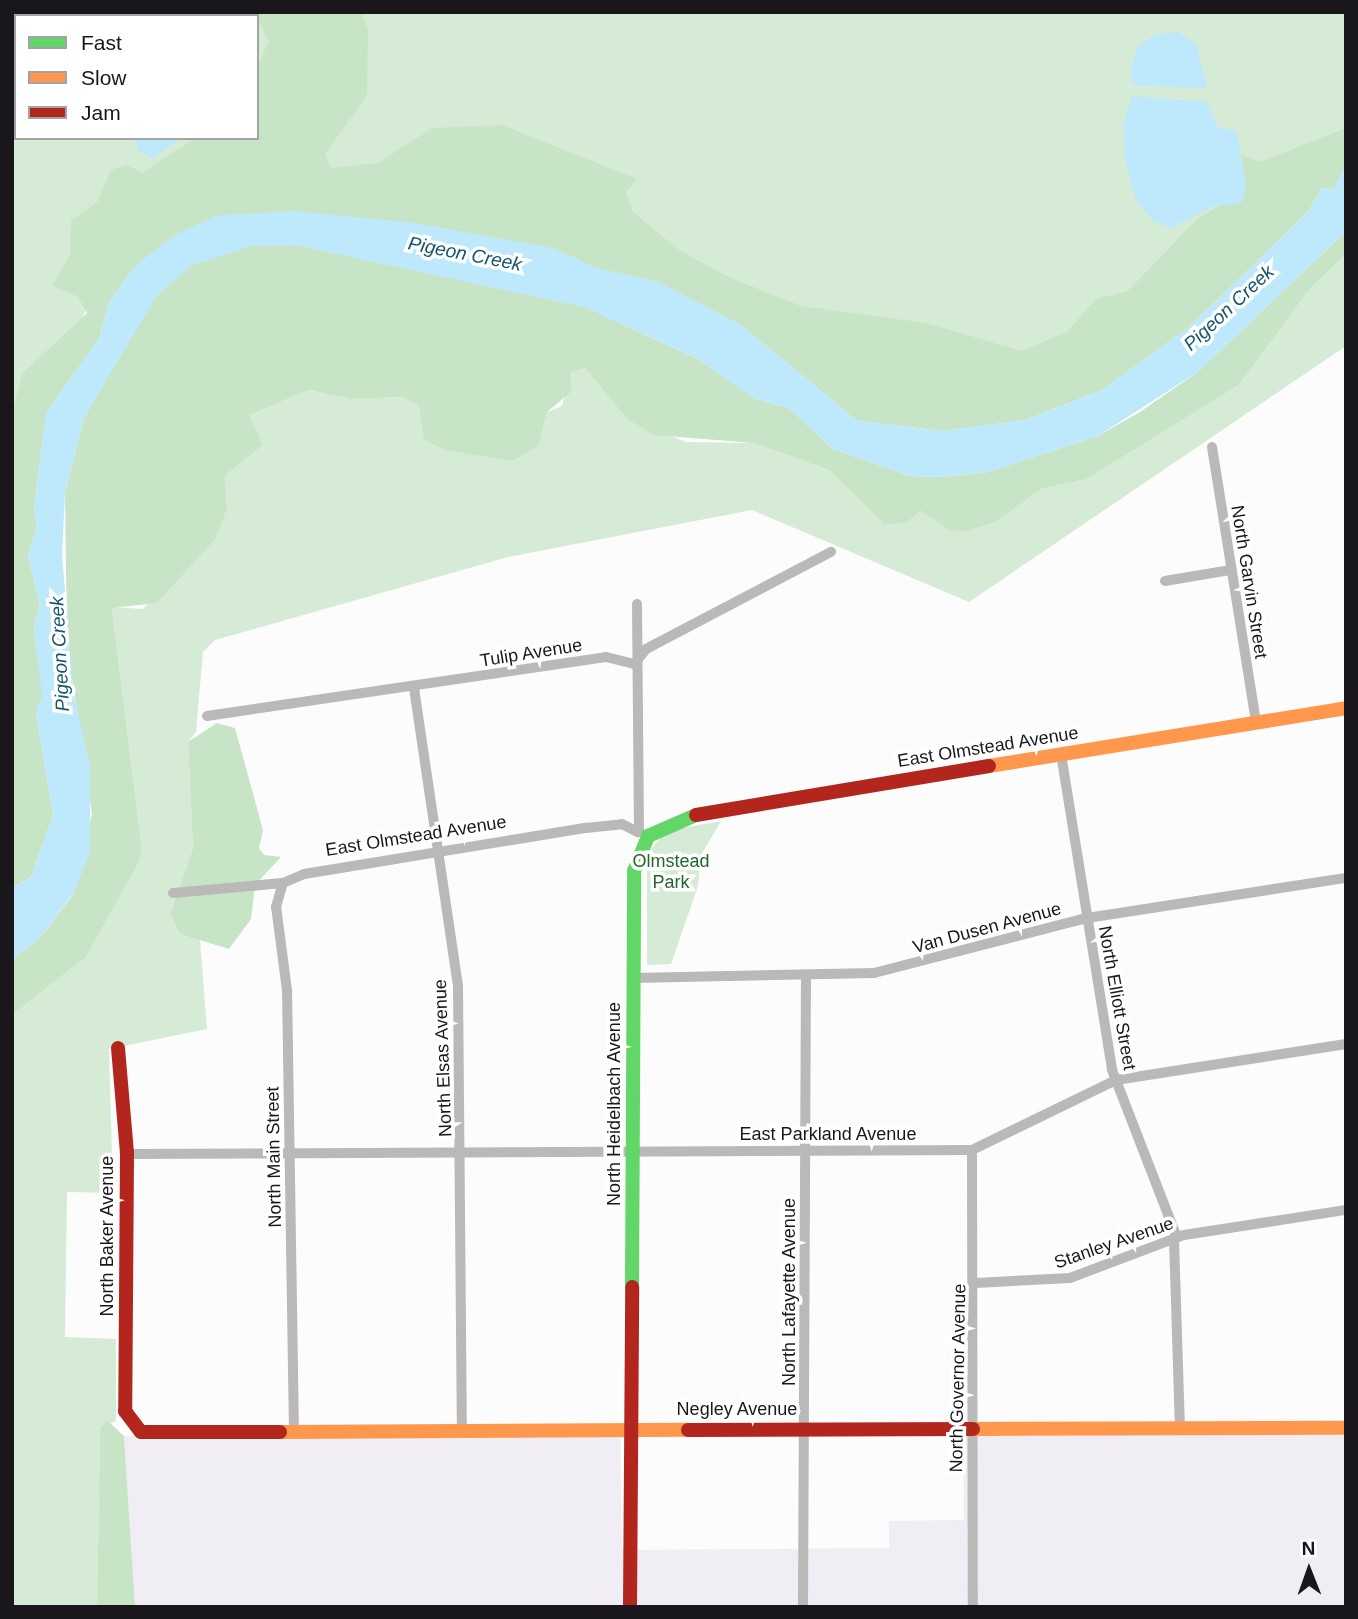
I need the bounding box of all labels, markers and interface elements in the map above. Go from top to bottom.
legend [14,14,259,140]
text: Fast [81,31,122,54]
text: Slow [81,66,127,89]
text: Jam [81,101,121,124]
water label: Pigeon Creek [406,232,524,276]
water label: Pigeon Creek [1179,260,1279,356]
street label: North Garvin Street [1226,504,1272,660]
water label: Pigeon Creek [46,596,74,712]
street label: Tulip Avenue [478,634,584,672]
street label: East Olmstead Avenue [896,722,1080,772]
street label: East Olmstead Avenue [324,811,508,861]
park label: Olmstead Park [632,851,710,894]
street label: Van Dusen Avenue [910,898,1064,958]
street label: North Elliott Street [1094,924,1140,1072]
street label: North Elsas Avenue [429,978,457,1138]
street label: North Heidelbach Avenue [603,1002,625,1206]
street label: North Main Street [262,1086,286,1228]
street label: East Parkland Avenue [739,1123,917,1145]
street label: North Baker Avenue [96,1155,118,1317]
street label: North Lafayette Avenue [778,1198,800,1386]
street label: Stanley Avenue [1051,1212,1177,1274]
street label: North Governor Avenue [946,1283,970,1473]
street label: Negley Avenue [676,1398,798,1420]
north arrow [1274,1535,1344,1605]
text: N [1302,1538,1316,1559]

